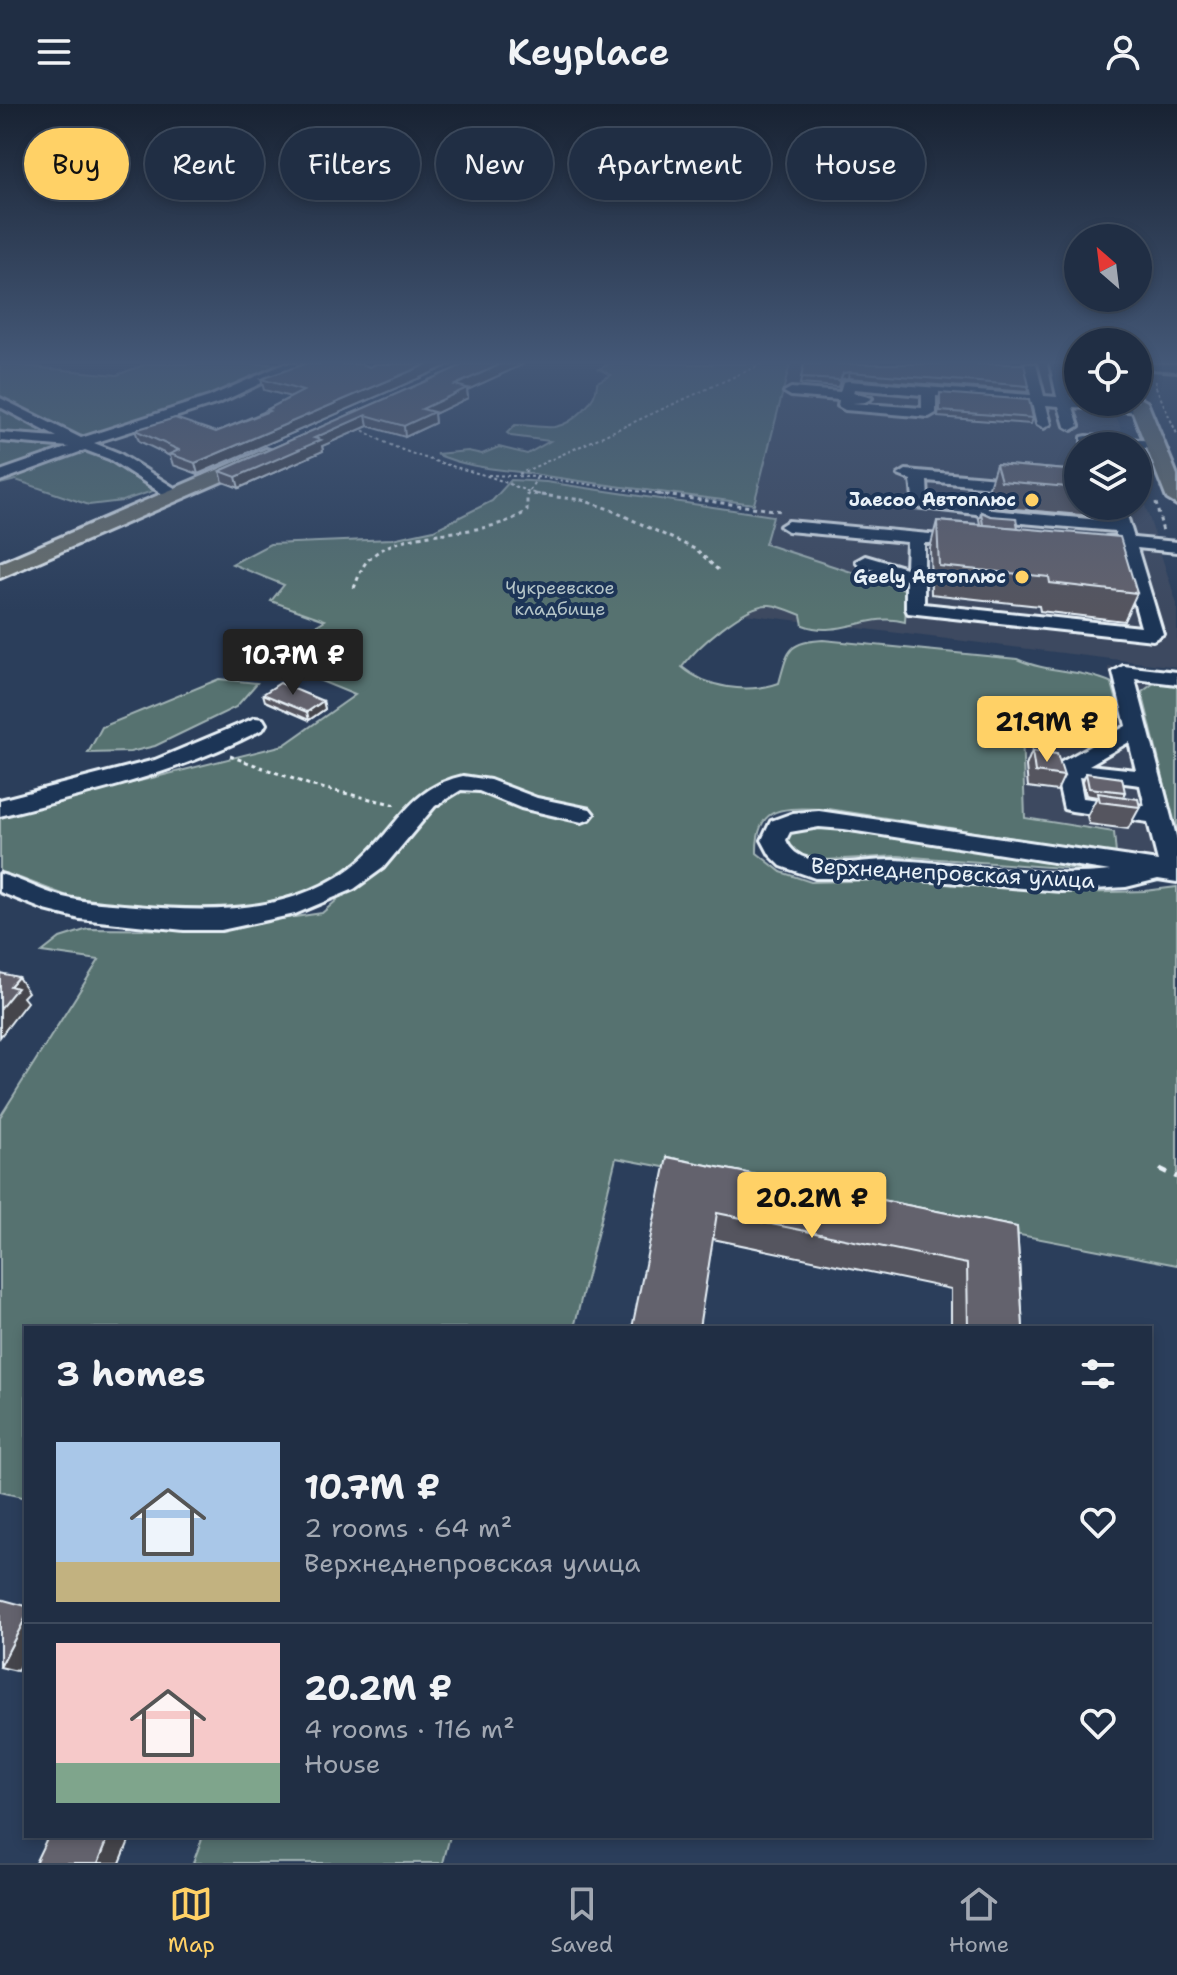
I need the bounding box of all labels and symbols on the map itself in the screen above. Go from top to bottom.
north arrow [1064,224,1152,312]
place label: Jaecoo Автоплюс [849,488,1016,512]
marker: Jaecoo Автоплюс [1023,491,1041,509]
place label: Geely Автоплюс [853,565,1006,589]
marker: Geely Автоплюс [1013,568,1031,586]
park label: Чукреевское кладбище [505,576,615,621]
pin: 10.7M ₽ [219,629,367,697]
pin: 21.9M ₽ [973,696,1121,764]
street label: Верхнеднепровская улица [810,851,1096,895]
pin: 20.2M ₽ [738,1172,886,1240]

